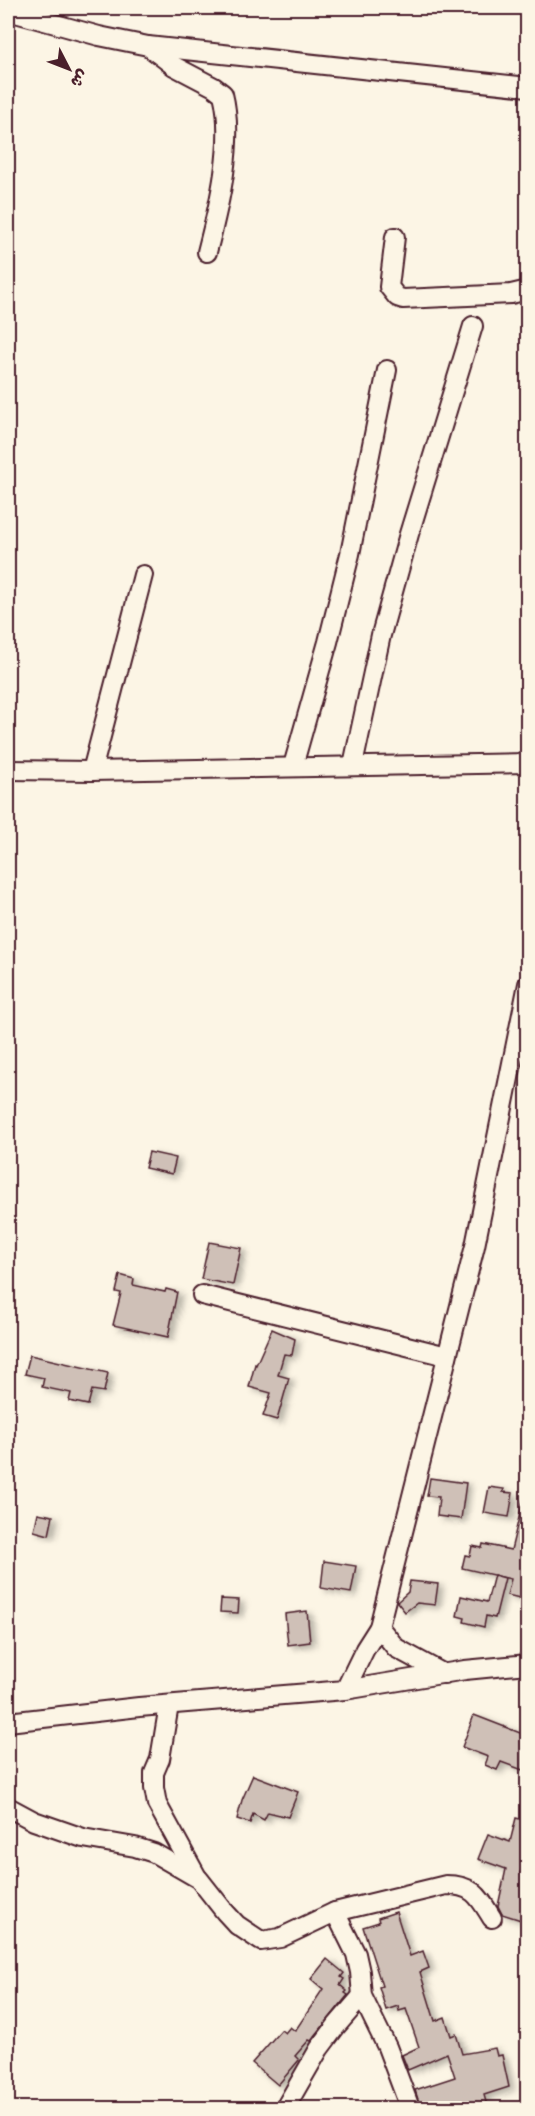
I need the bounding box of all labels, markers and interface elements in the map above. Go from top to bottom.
north arrow [39,39,99,99]
text: ش [67,66,93,92]

